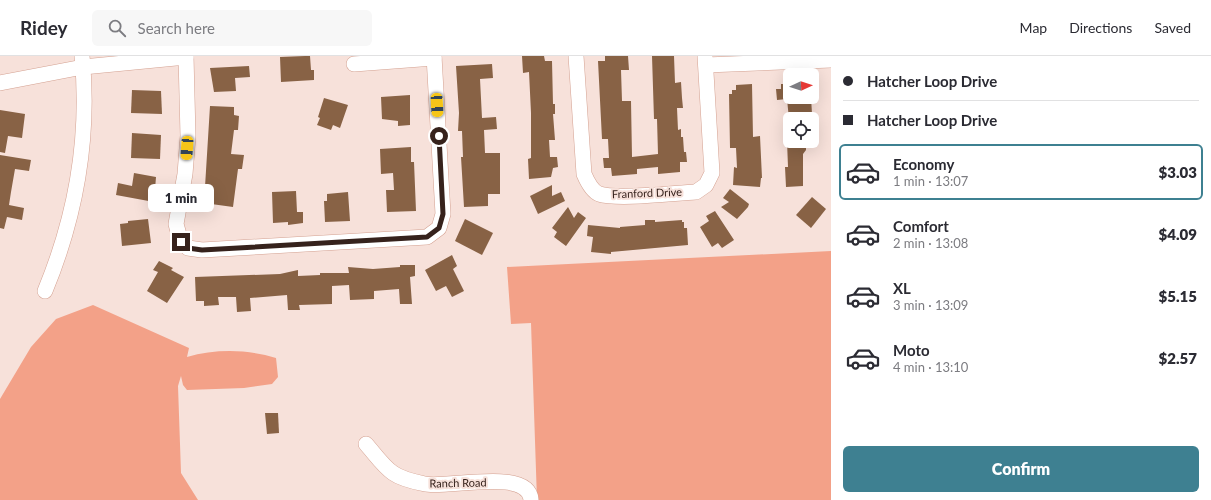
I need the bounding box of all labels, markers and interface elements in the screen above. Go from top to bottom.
search box [92,10,372,46]
text: Ridey [20,16,68,39]
icon: search [106,17,128,39]
text: Search here [138,19,215,37]
text: Map [1020,19,1047,36]
text: Directions [1069,19,1132,36]
text: Saved [1154,19,1191,36]
north arrow [783,68,819,104]
map controls [783,68,819,148]
text: Hatcher Loop Drive [867,72,997,90]
car [430,93,444,117]
text: Hatcher Loop Drive [867,111,997,129]
button: locate [783,112,819,148]
route start [430,127,448,145]
car [180,136,194,160]
icon: car [845,154,881,190]
text: Economy [893,155,954,173]
text: $3.03 [1159,163,1197,181]
text: 1 min · 13:07 [893,173,968,189]
callout: 1 min [148,184,214,212]
street label: Franford Drive [612,185,682,200]
text: 1 min [165,190,197,206]
icon: car [845,216,881,252]
text: Comfort [893,217,949,235]
text: $4.09 [1159,225,1197,243]
route end [172,233,190,251]
text: 2 min · 13:08 [893,235,968,251]
icon: car [845,278,881,314]
text: XL [893,279,911,297]
text: $5.15 [1159,287,1197,305]
text: 3 min · 13:09 [893,297,968,313]
icon: car [845,340,881,376]
text: Moto [893,341,930,359]
text: $2.57 [1159,349,1197,367]
text: 4 min · 13:10 [893,359,968,375]
button: Confirm [843,446,1199,492]
street label: Ranch Road [429,476,487,489]

